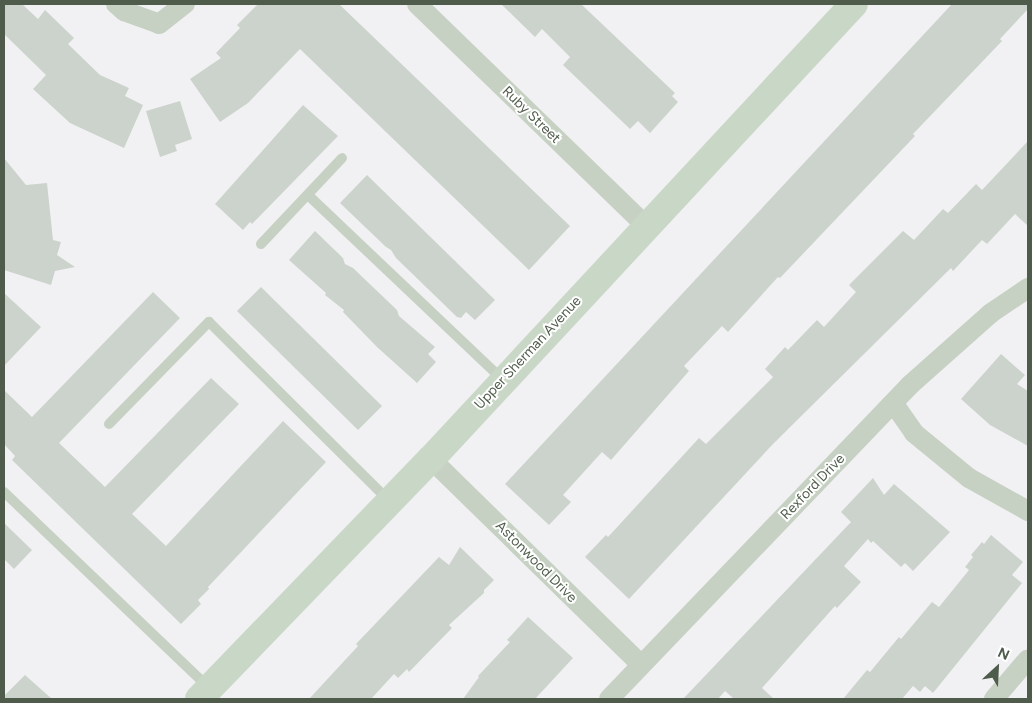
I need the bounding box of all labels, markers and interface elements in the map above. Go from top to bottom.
street label: Ruby Street [498,83,564,147]
street label: Upper Sherman Avenue [471,293,585,413]
street label: Rexford Drive [777,451,849,523]
street label: Astonwood Drive [492,518,580,606]
north arrow [972,643,1022,693]
text: N [995,644,1012,664]

